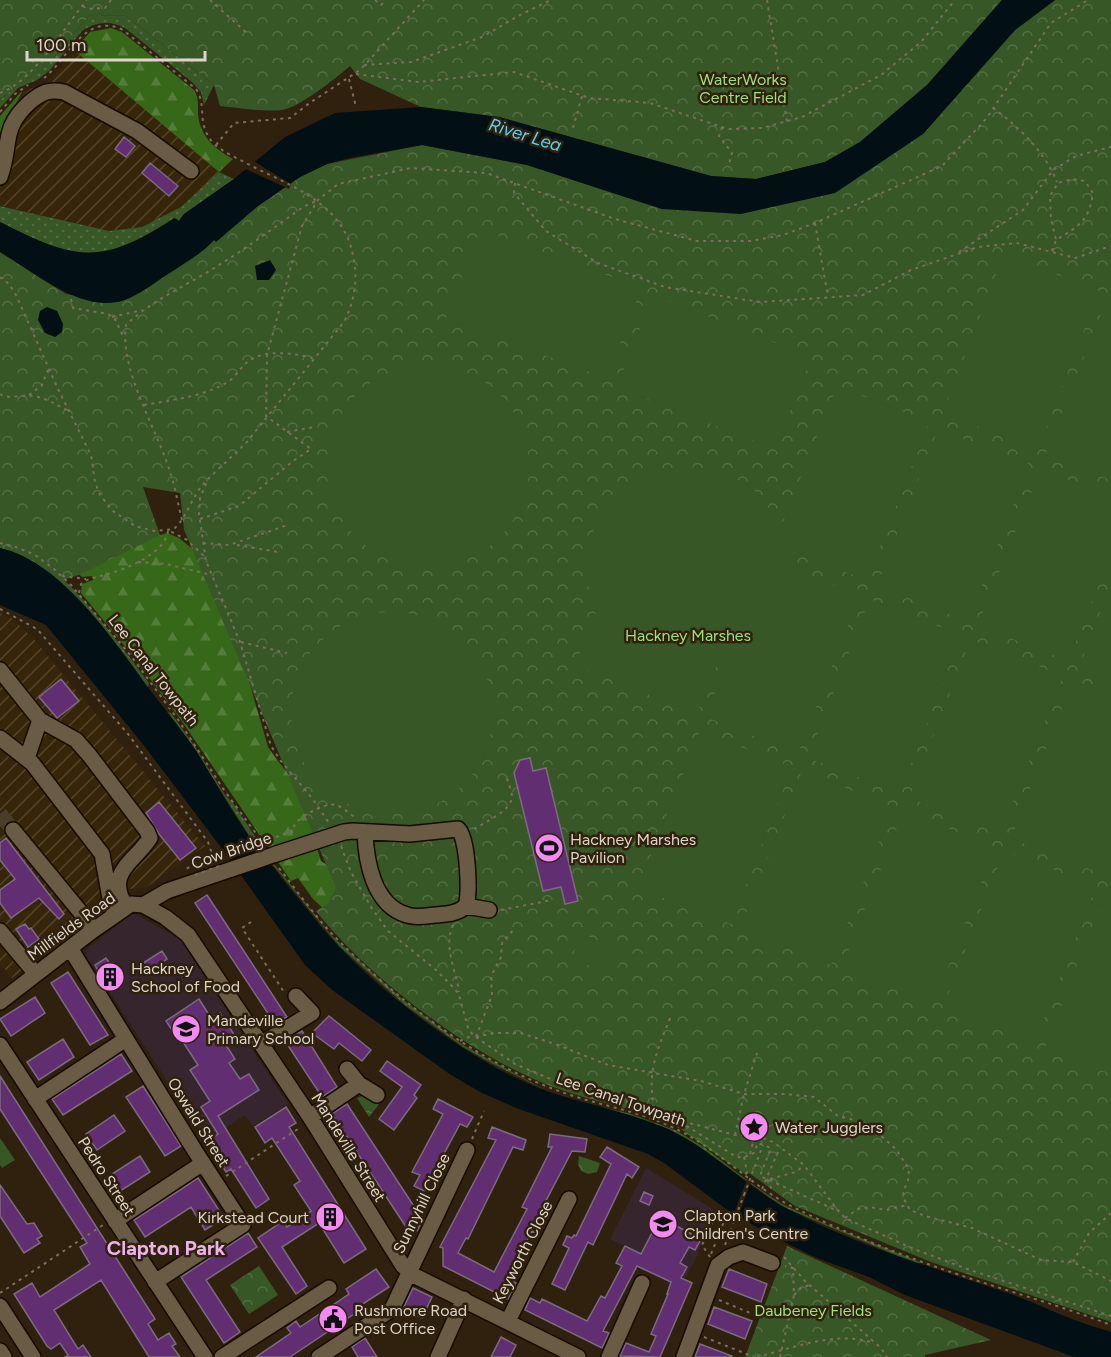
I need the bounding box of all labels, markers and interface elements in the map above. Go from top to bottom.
scale bar [27,24,206,62]
text: 100 m [36,34,86,56]
park label: WaterWorks Centre Field [699,70,787,107]
water label: River Lea [486,114,564,157]
street label: Lee Canal Towpath [104,611,203,730]
park label: Hackney Marshes [625,626,751,645]
street label: Cow Bridge [189,828,274,873]
place label: Hackney Marshes Pavilion [570,830,696,867]
sports icon: Hackney Marshes Pavilion [533,832,565,864]
street label: Millfields Road [24,888,119,965]
place label: Hackney School of Food [131,959,240,996]
building icon: Hackney School of Food [94,961,126,993]
place label: Mandeville Primary School [207,1011,314,1048]
school or university icon: Mandeville Primary School [170,1013,202,1045]
street label: Lee Canal Towpath [553,1068,688,1131]
street label: Oswald Street [163,1074,234,1171]
street label: Mandeville Street [307,1089,390,1205]
place icon: Water Jugglers [738,1111,770,1143]
place label: Water Jugglers [775,1118,883,1137]
street label: Pedro Street [74,1133,139,1219]
street label: Sunnyhill Close [389,1150,454,1256]
street label: Keyworth Close [488,1197,557,1307]
building icon: Kirkstead Court [314,1201,346,1233]
place label: Clapton Park Children's Centre [684,1206,808,1243]
place label: Kirkstead Court [197,1208,309,1227]
school or university icon: Clapton Park Children's Centre [647,1208,679,1240]
district label: Clapton Park [107,1236,226,1260]
place label: Rushmore Road Post Office [354,1301,467,1338]
park label: Daubeney Fields [754,1301,872,1320]
public building icon: Rushmore Road Post Office [317,1303,349,1335]

